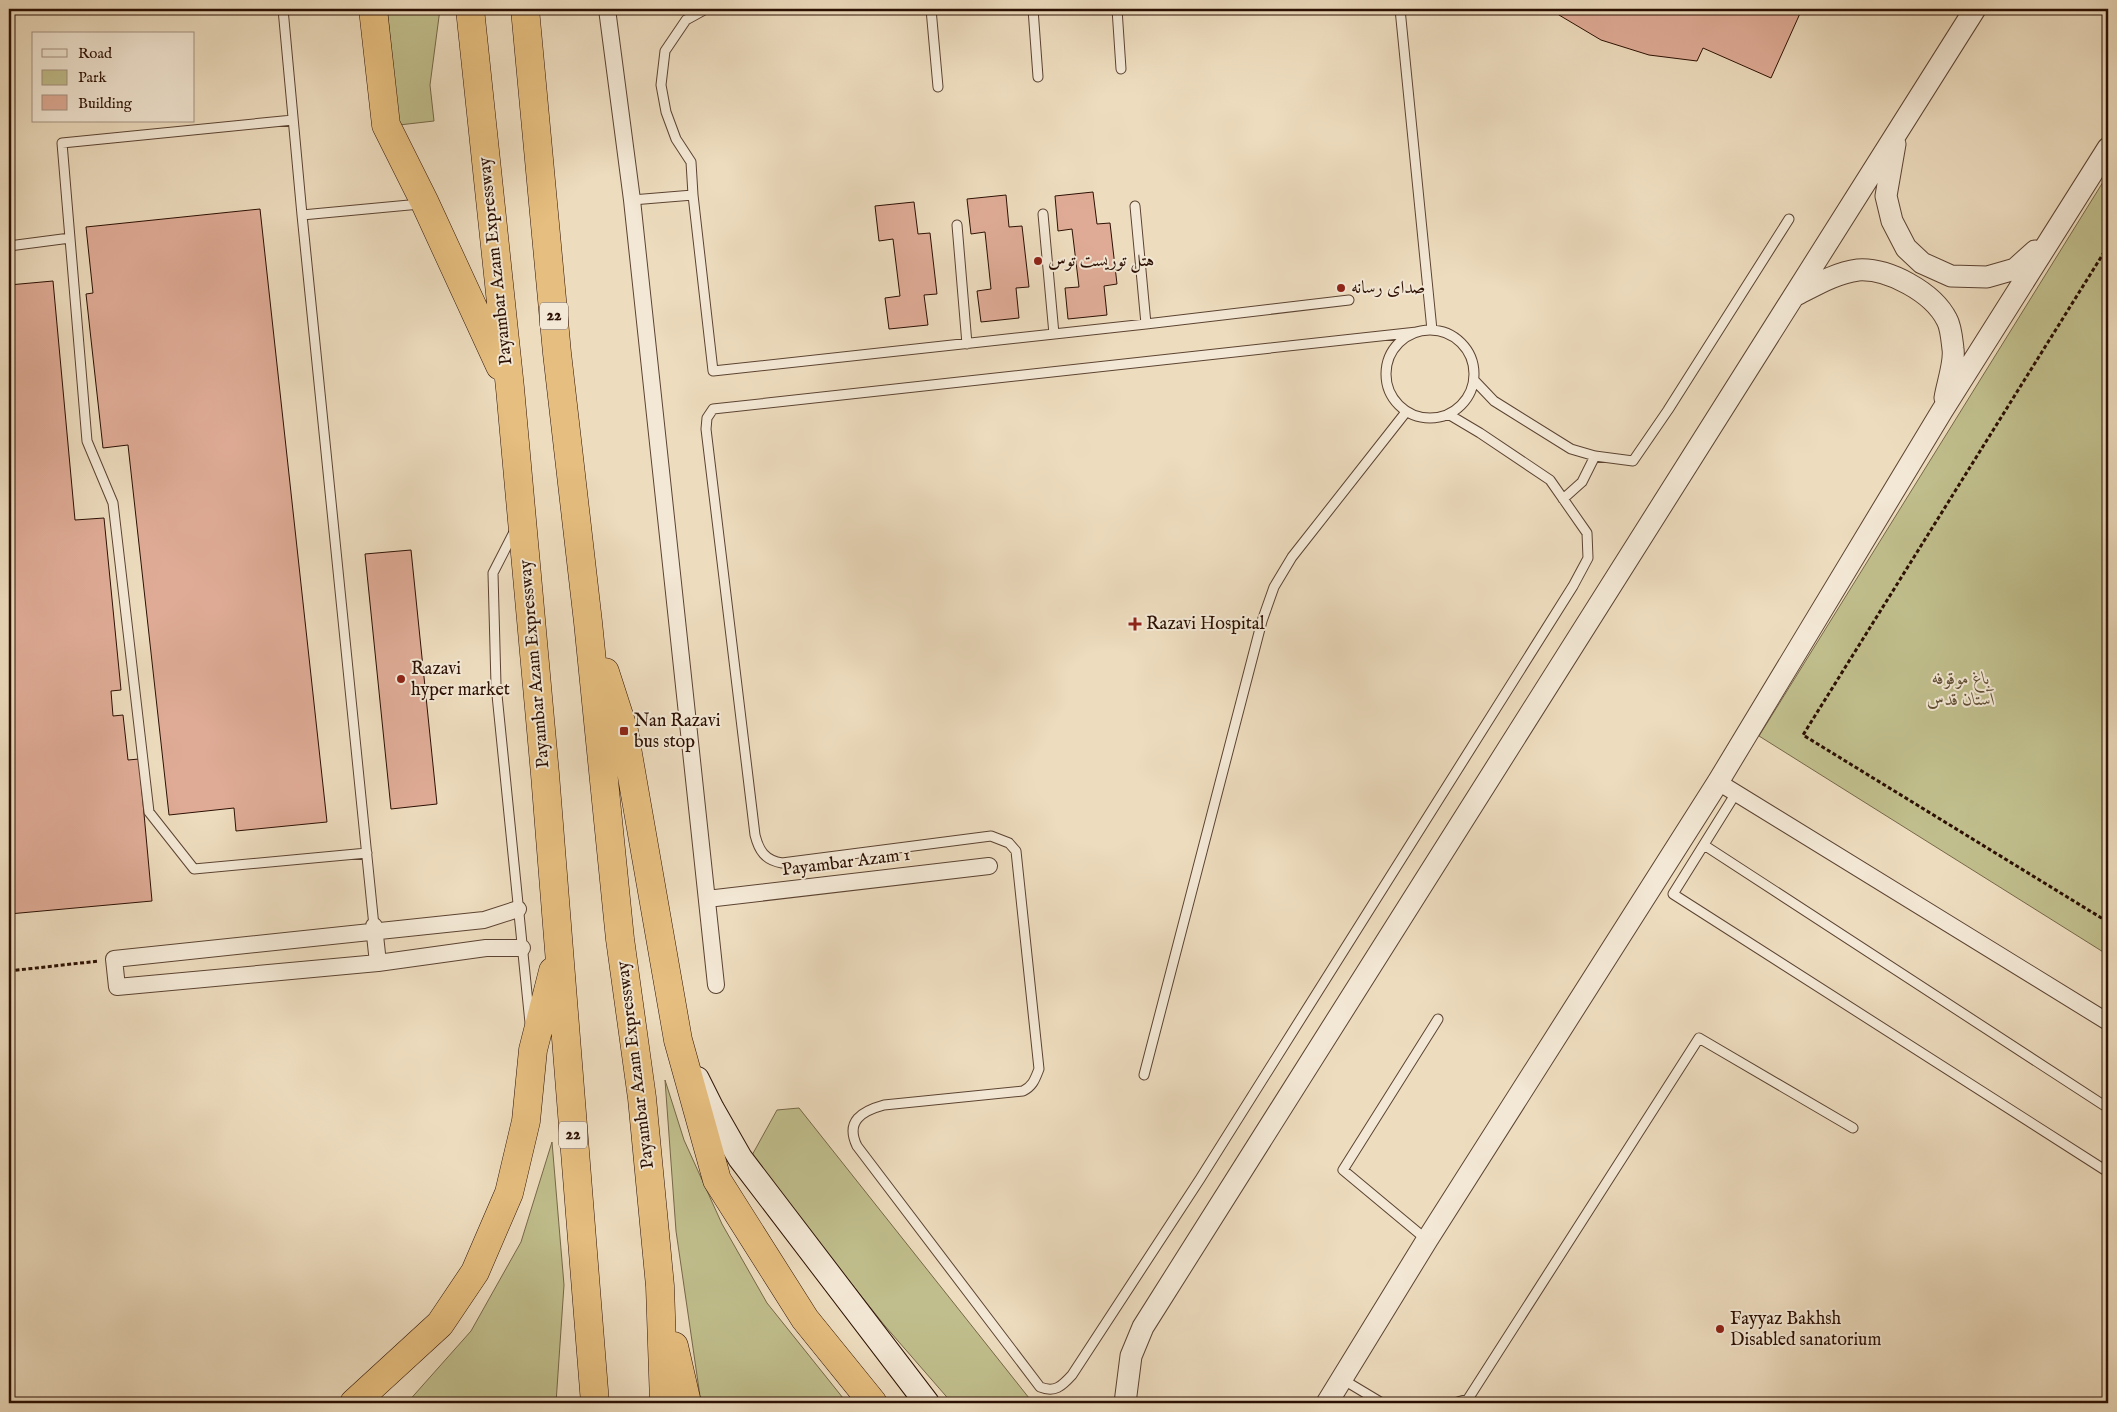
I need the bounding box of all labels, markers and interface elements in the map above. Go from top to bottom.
legend [32,32,195,122]
text: Road [78,44,113,63]
text: Park [78,68,108,87]
text: Building [78,94,133,113]
street label: Payambar Azam Expressway [474,156,518,366]
place label: هتل توریست توس [1048,250,1154,273]
marker: هتل توریست توس [1032,255,1044,267]
place label: صدای رسانه [1351,277,1425,300]
marker: صدای رسانه [1335,282,1347,294]
road number: 22 [540,302,568,330]
street label: Payambar Azam Expressway [514,559,556,769]
place label: Razavi Hospital [1146,613,1265,636]
marker: Razavi Hospital [1128,617,1142,631]
place label: Razavi hyper market [411,658,510,702]
park label: باغ موقوفه آستان قدس [1927,668,1995,712]
marker: Razavi hyper market [395,673,407,685]
place label: Nan Razavi bus stop [634,710,721,754]
marker: Nan Razavi bus stop [618,725,630,737]
street label: Payambar Azam 1 [781,844,911,882]
street label: Payambar Azam Expressway [612,960,660,1170]
road number: 22 [559,1122,587,1148]
place label: Fayyaz Bakhsh Disabled sanatorium [1730,1308,1881,1352]
marker: Fayyaz Bakhsh Disabled sanatorium [1714,1323,1726,1335]

